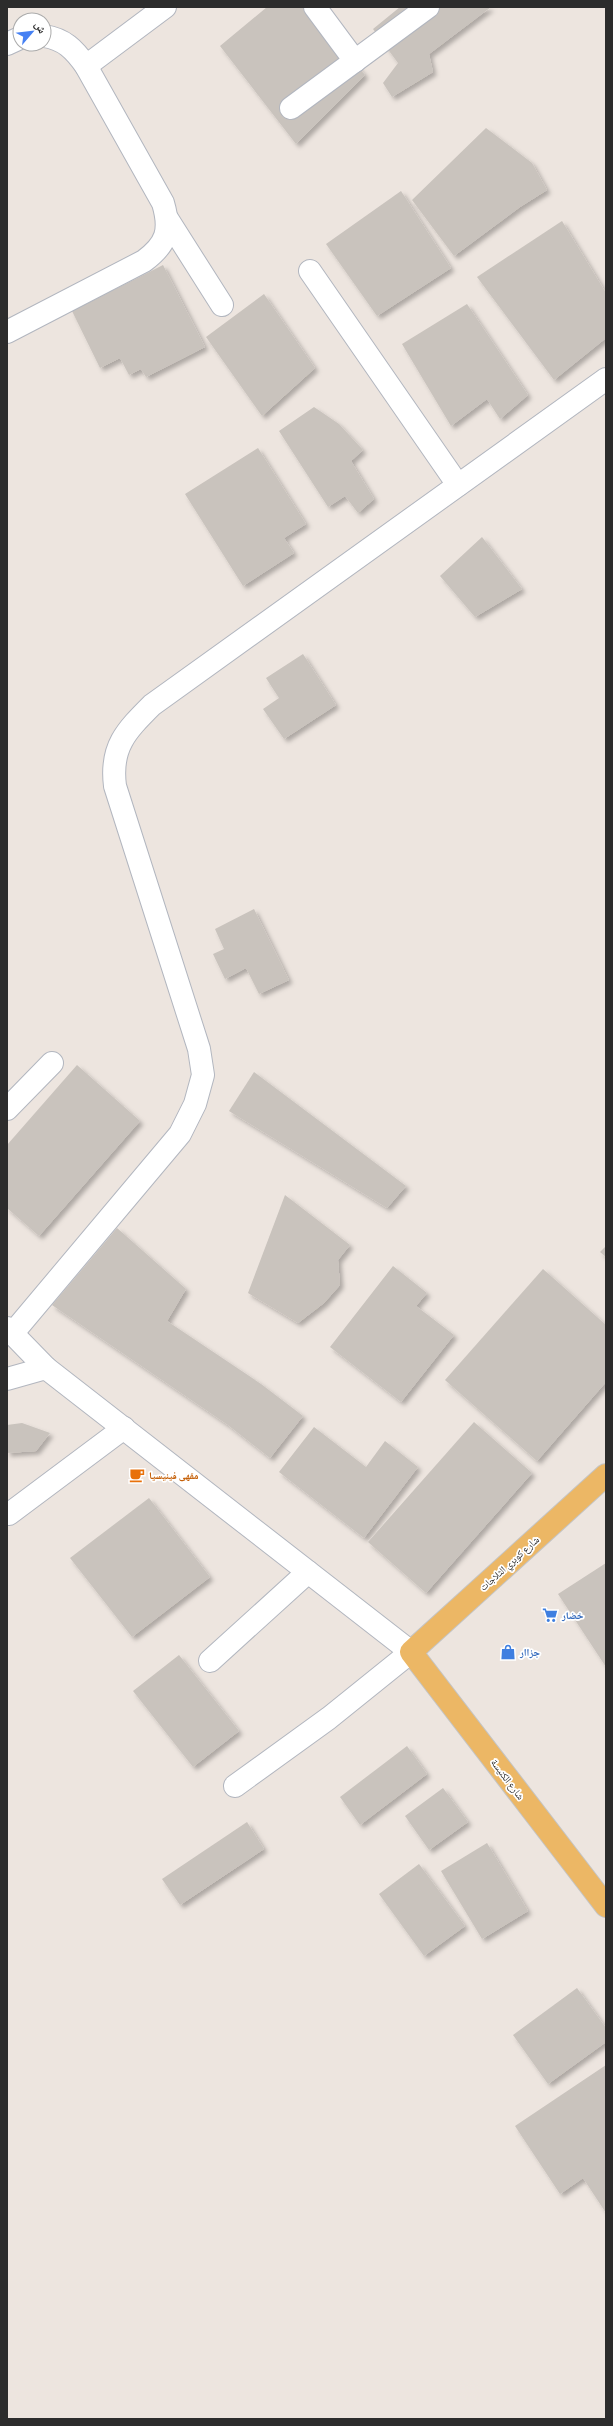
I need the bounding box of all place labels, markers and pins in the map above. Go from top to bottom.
cafe icon: مقهى فينيسيا [128,1466,146,1484]
place label: مقهى فينيسيا [149,1469,199,1483]
supermarket icon: خضار [541,1606,559,1624]
place label: خضار [561,1609,584,1623]
shop icon: جزاار [499,1643,517,1661]
place label: جزاار [519,1646,540,1660]

